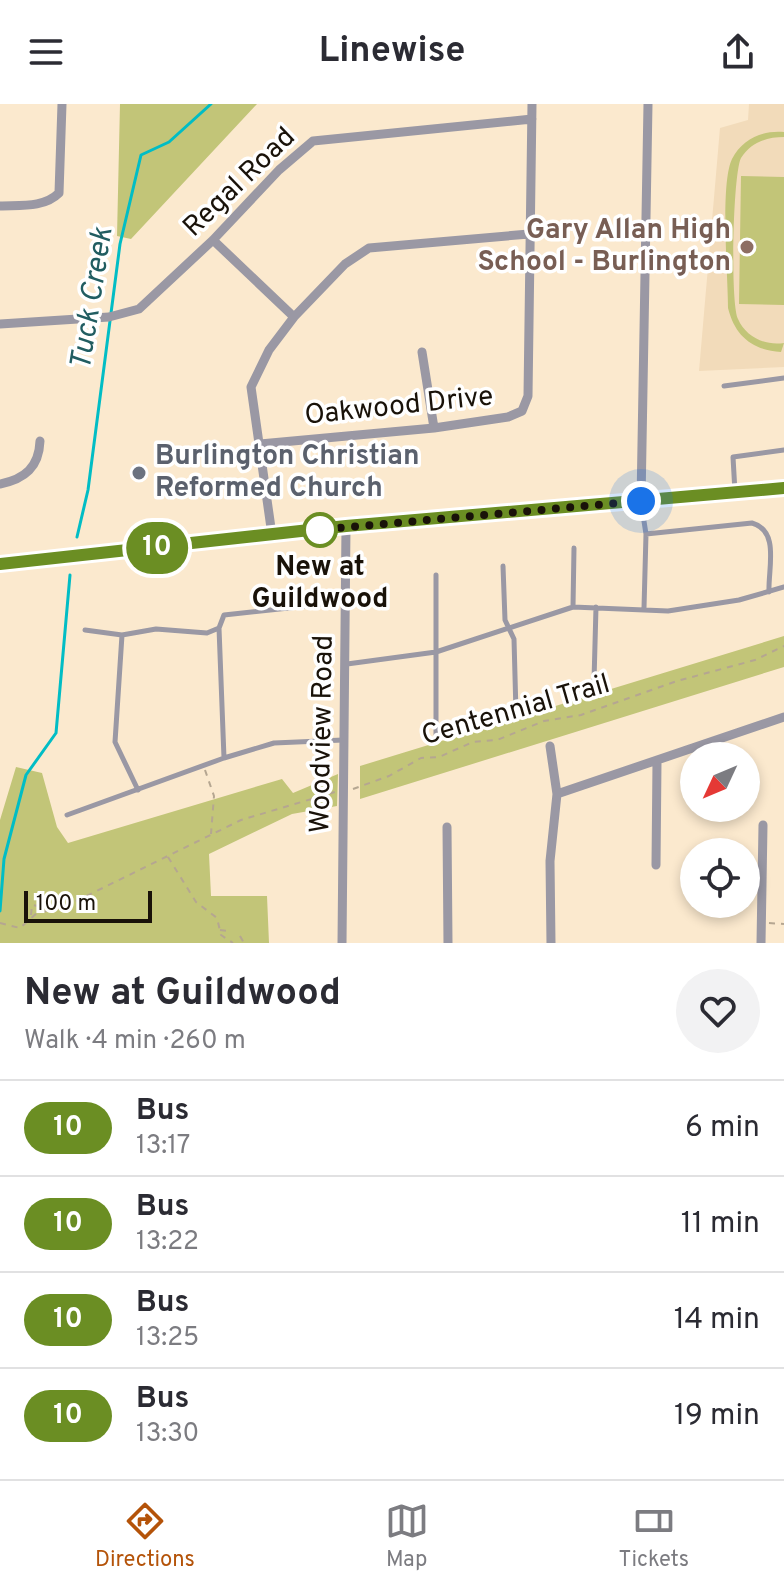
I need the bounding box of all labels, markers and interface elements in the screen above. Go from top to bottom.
text: Linewise [319,29,465,75]
icon: menu [24,30,68,74]
icon: share [716,30,760,74]
street label: Regal Road [176,120,304,246]
place label: Gary Allan High School - Burlington [477,213,731,281]
water label: Tuck Creek [63,224,123,373]
marker: Gary Allan High School - Burlington [738,238,756,256]
street label: Oakwood Drive [303,379,495,435]
place label: Burlington Christian Reformed Church [155,439,420,507]
marker: Burlington Christian Reformed Church [130,464,148,482]
your location [621,481,661,521]
marker: New at Guildwood [303,513,337,547]
line badge: 10 [121,522,193,574]
text: 10 [142,530,172,566]
place label: New at Guildwood [252,550,388,618]
street label: Woodview Road [303,634,343,834]
street label: Centennial Trail [418,667,614,755]
north arrow [680,742,760,822]
map controls [680,742,760,918]
button: locate [680,838,760,918]
scale bar [24,887,152,923]
text: 100 m [36,891,96,918]
button: heart [676,969,760,1053]
text: New at Guildwood [24,970,341,1019]
text: Walk · 4 min · 260 m [24,1025,246,1058]
text: Bus [136,1093,189,1130]
text: 10 [53,1110,83,1146]
text: 6 min [685,1110,760,1147]
text: 13:17 [136,1130,190,1163]
text: Bus [136,1189,189,1226]
text: 10 [53,1206,83,1242]
text: 11 min [681,1206,760,1243]
text: 13:22 [136,1226,199,1259]
text: Bus [136,1285,189,1322]
text: 10 [53,1302,83,1338]
text: 14 min [674,1302,760,1339]
text: 13:25 [136,1322,199,1355]
text: Bus [136,1381,189,1418]
text: 10 [53,1398,83,1434]
text: 19 min [674,1398,760,1435]
text: 13:30 [136,1418,199,1451]
tab: Directions [95,1499,195,1574]
tab: Map [385,1499,429,1574]
tab: Tickets [619,1499,689,1574]

